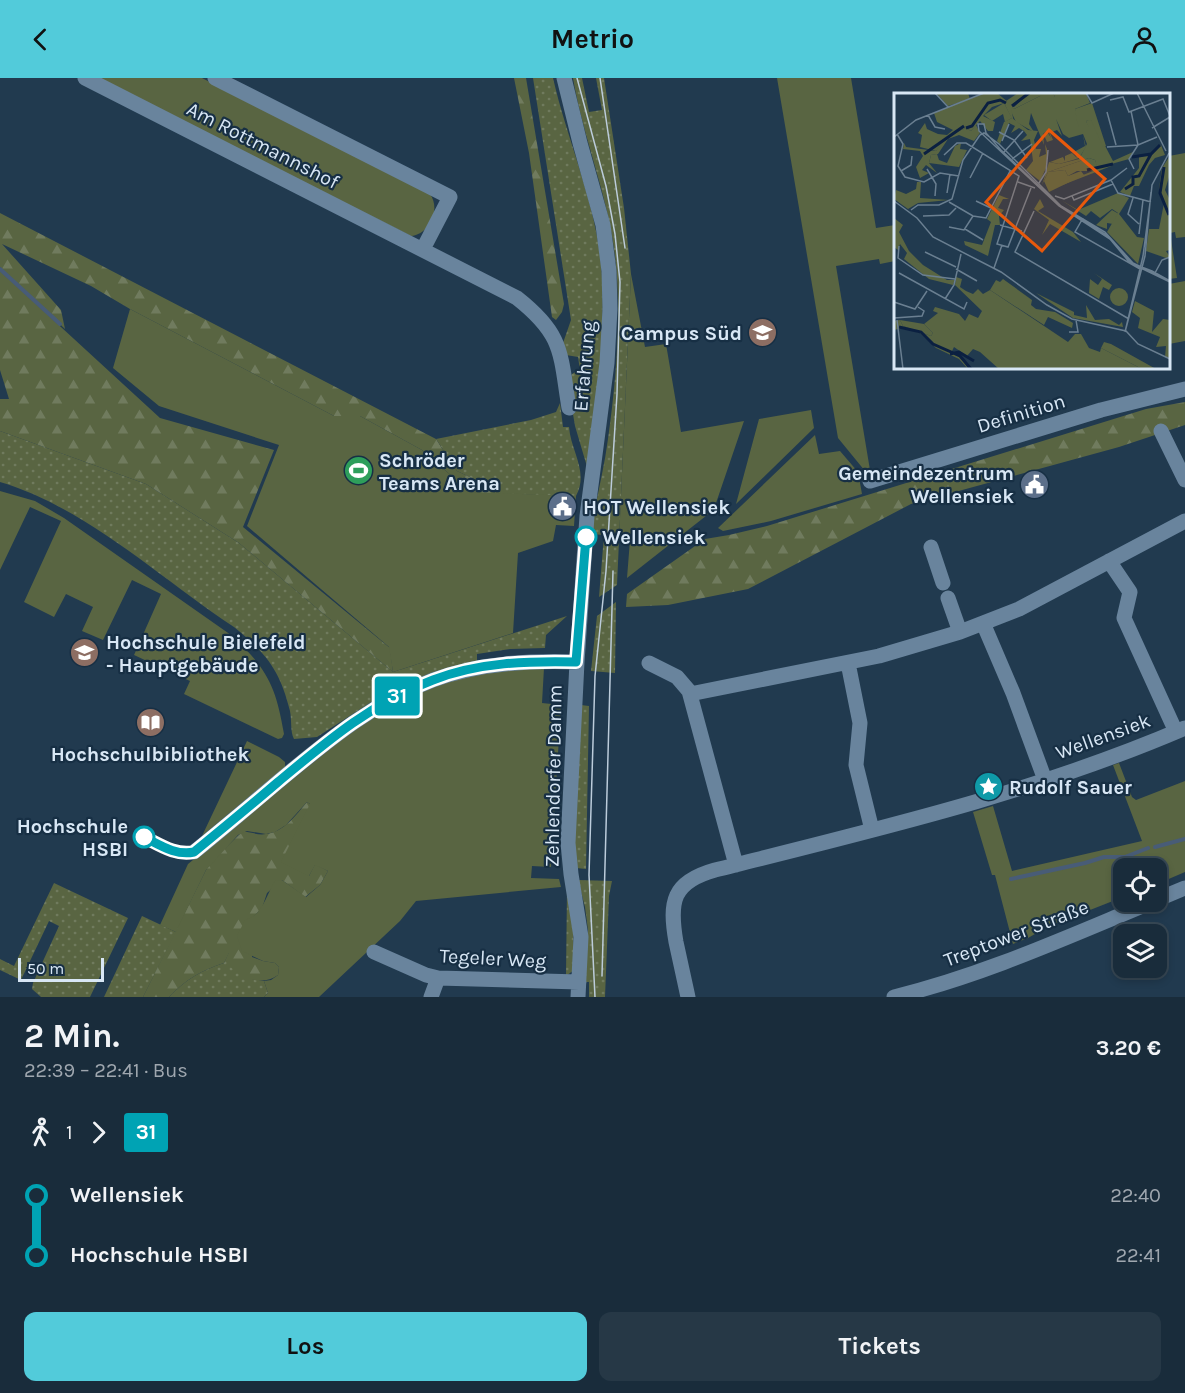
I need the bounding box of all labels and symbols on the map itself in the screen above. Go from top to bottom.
inset map [894,93,1170,369]
street label: Am Rottmannshof [183,97,343,194]
school or university icon: Campus Süd [747,317,779,349]
street label: Erfahrung [569,320,600,412]
place label: Campus Süd [621,322,742,345]
street label: Definition [974,389,1068,438]
place label: Schröder Teams Arena [379,449,500,495]
sports icon: Schröder Teams Arena [342,455,374,487]
place label: Gemeindezentrum Wellensiek [838,462,1014,508]
public building icon: Gemeindezentrum Wellensiek [1019,469,1051,501]
public building icon: HOT Wellensiek [546,491,578,523]
place label: HOT Wellensiek [583,496,730,519]
marker: Wellensiek [575,526,597,548]
place label: Wellensiek [602,526,706,549]
place label: Hochschule Bielefeld - Hauptgebäude [106,631,306,677]
school or university icon: Hochschule Bielefeld - Hauptgebäude [69,637,101,669]
line badge: 31 [370,676,424,716]
street label: Zehlendorfer Damm [540,684,567,868]
library icon: Hochschulbibliothek [134,707,166,739]
street label: Wellensiek [1053,709,1154,764]
place label: Hochschulbibliothek [51,743,249,766]
place icon: Rudolf Sauer [972,771,1004,803]
place label: Rudolf Sauer [1009,776,1132,799]
place label: Hochschule HSBI [17,815,128,861]
marker: Hochschule HSBI [133,826,155,848]
street label: Treptower Straße [940,895,1092,972]
street label: Tegeler Weg [439,944,547,973]
scale bar [18,955,104,982]

